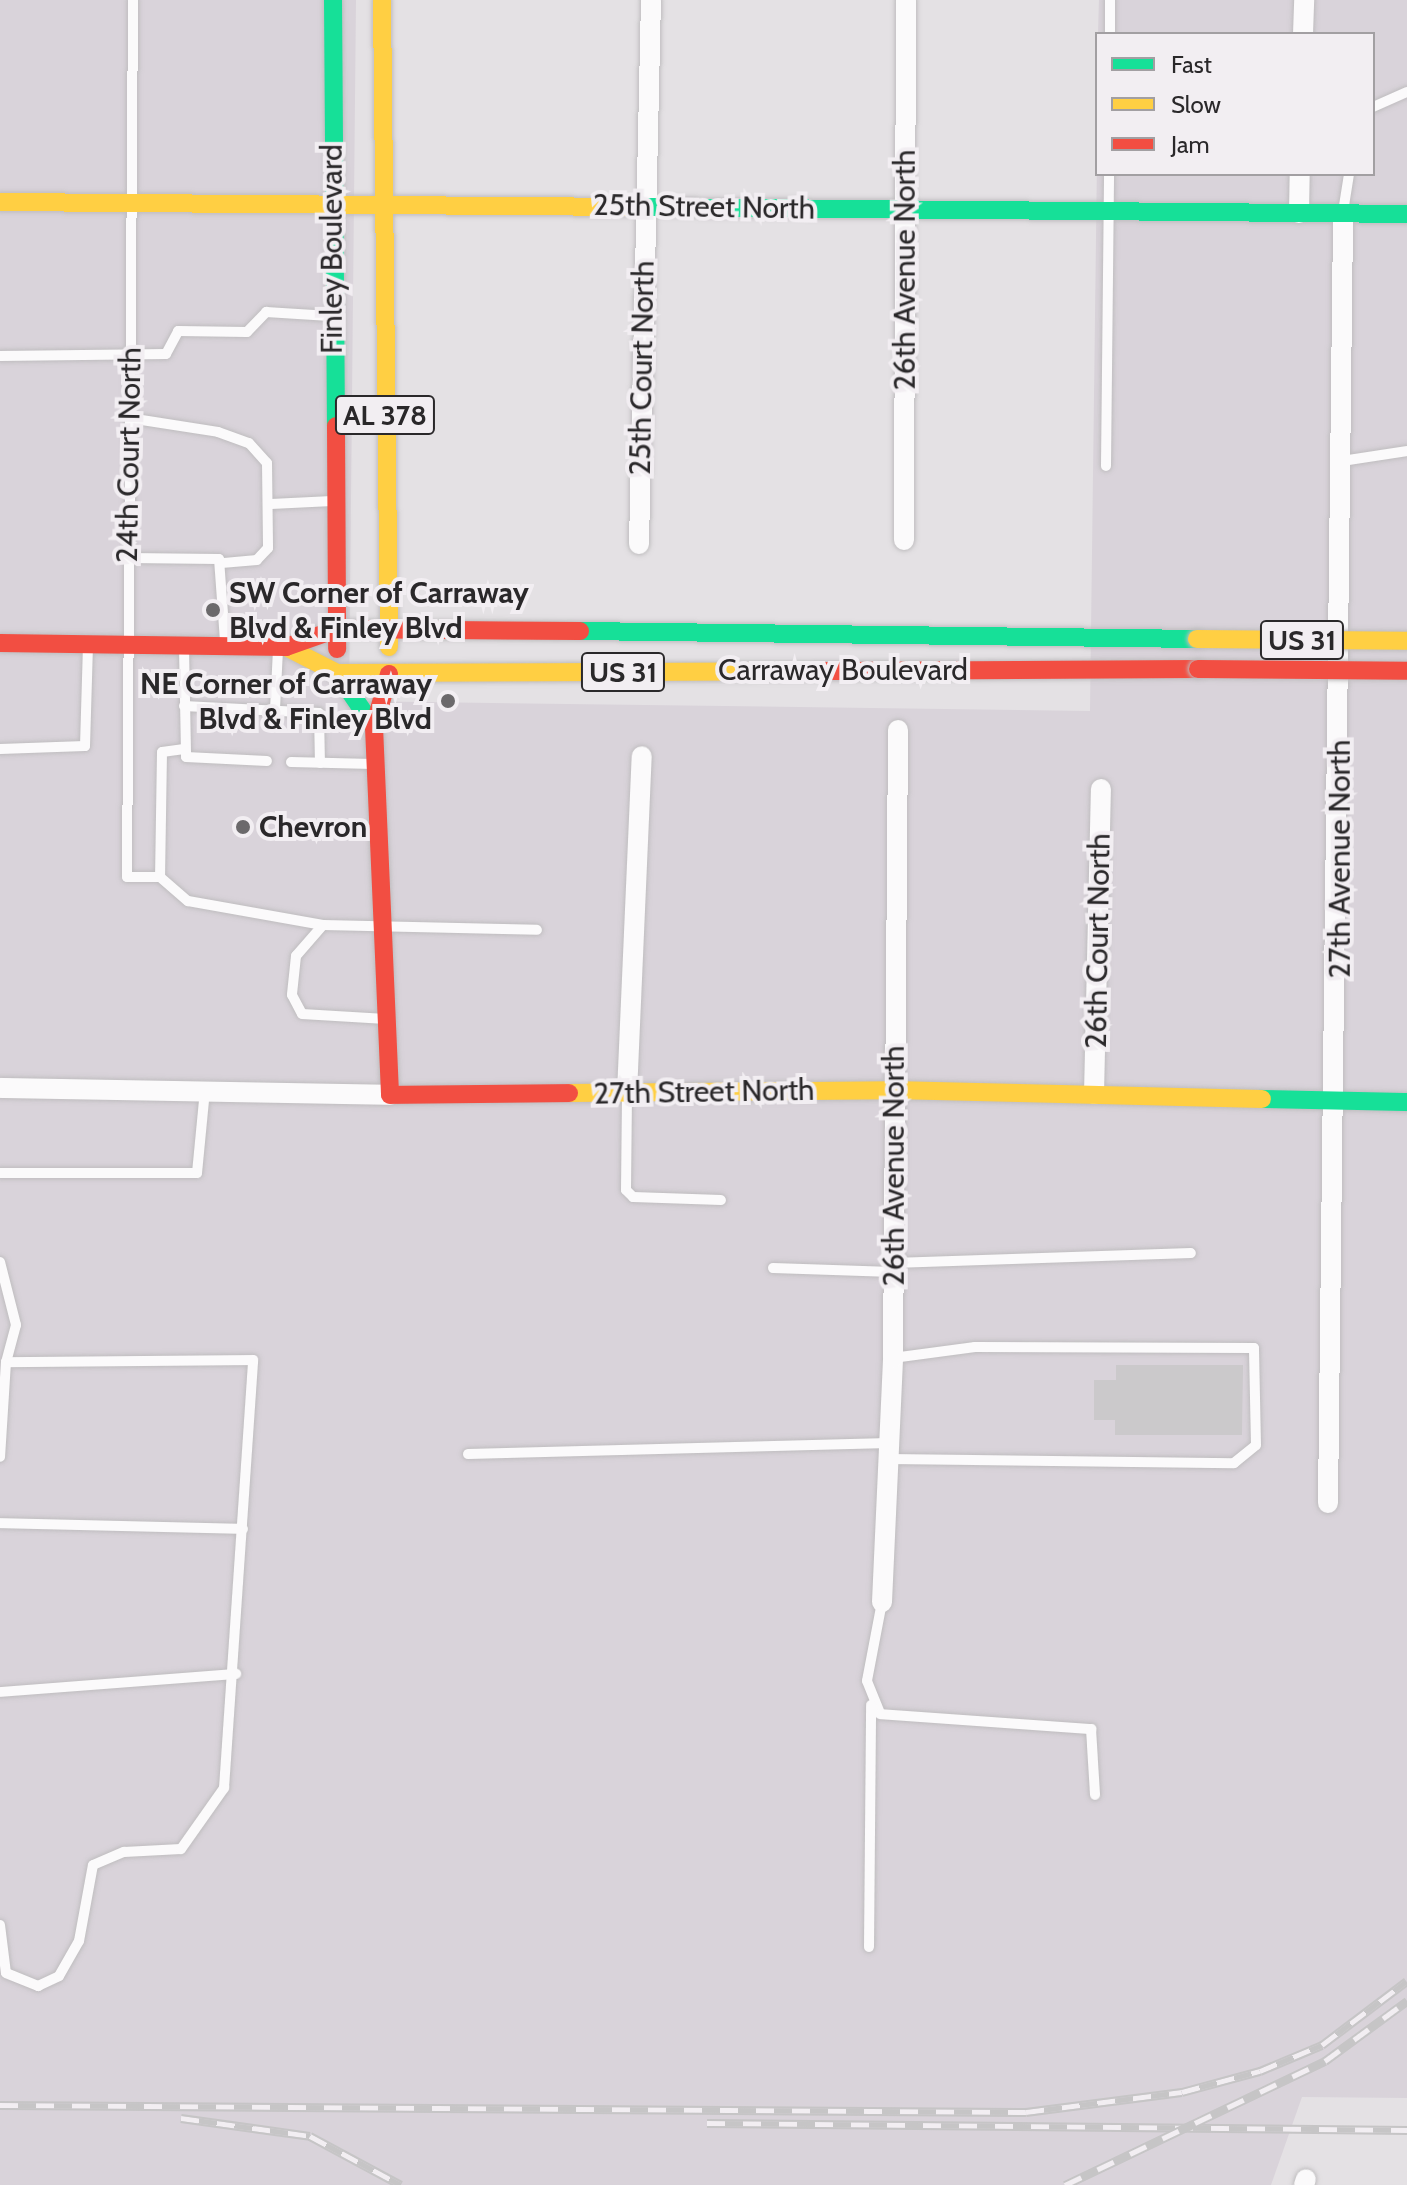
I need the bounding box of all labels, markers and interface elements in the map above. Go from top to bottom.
legend [1095,32,1375,176]
text: Fast [1171,50,1212,79]
text: Slow [1171,90,1221,119]
text: Jam [1171,130,1209,159]
street label: Finley Boulevard [314,144,350,354]
street label: 26th Avenue North [887,150,923,390]
street label: 25th Street North [593,187,815,227]
street label: 25th Court North [622,260,662,476]
street label: 24th Court North [109,347,149,563]
road number: AL 378 [333,391,437,439]
place label: SW Corner of Carraway Blvd & Finley Blvd [229,575,529,646]
marker: SW Corner of Carraway Blvd & Finley Blvd [204,601,222,619]
road number: US 31 [1258,616,1346,664]
road number: US 31 [579,648,667,696]
street label: Carraway Boulevard [718,652,968,688]
place label: NE Corner of Carraway Blvd & Finley Blvd [140,666,432,736]
marker: NE Corner of Carraway Blvd & Finley Blvd [439,692,457,710]
street label: 27th Avenue North [1322,740,1358,978]
place label: Chevron [259,809,367,845]
marker: Chevron [234,818,252,836]
street label: 26th Court North [1078,833,1118,1049]
street label: 26th Avenue North [876,1046,912,1286]
street label: 27th Street North [593,1072,815,1112]

